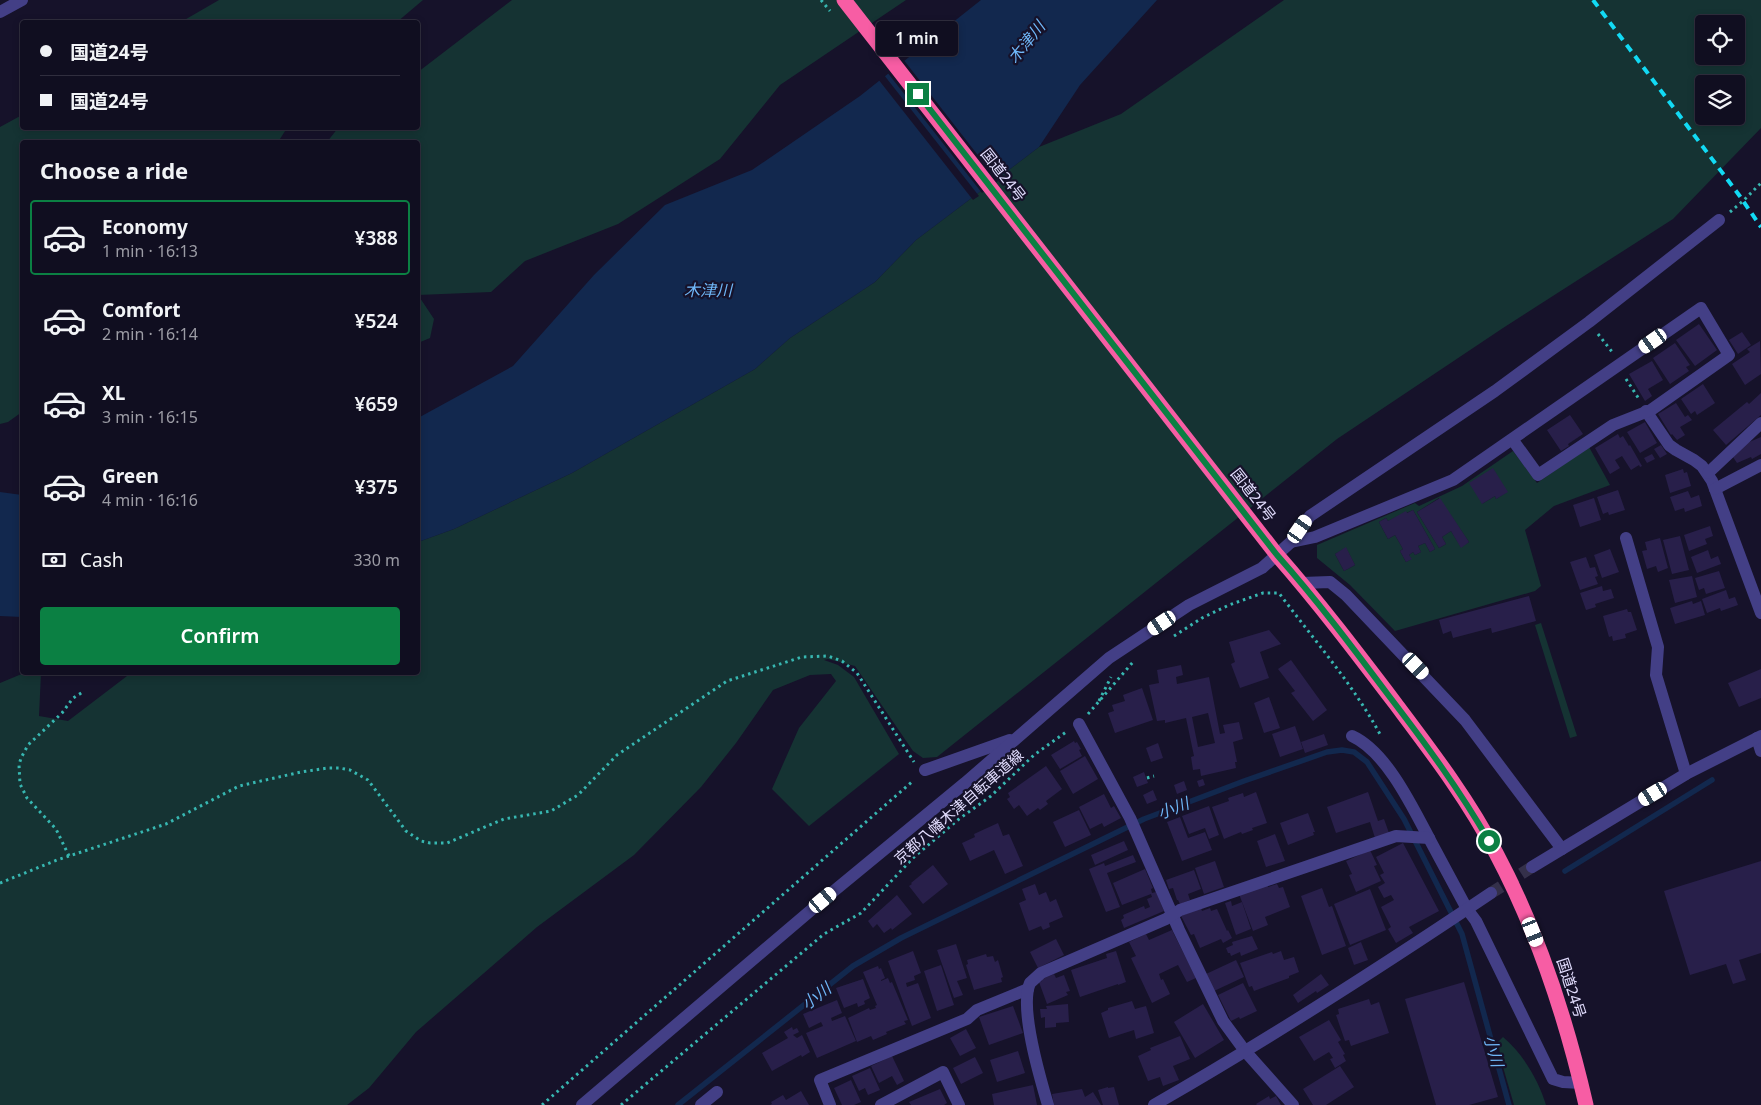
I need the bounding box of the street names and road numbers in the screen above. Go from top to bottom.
street label: 国道24号 [977,144,1031,205]
street label: 国道24号 [1227,464,1281,525]
street label: 京都八幡木津自転車道線 [890,745,1027,868]
street label: 国道24号 [1553,955,1591,1020]

